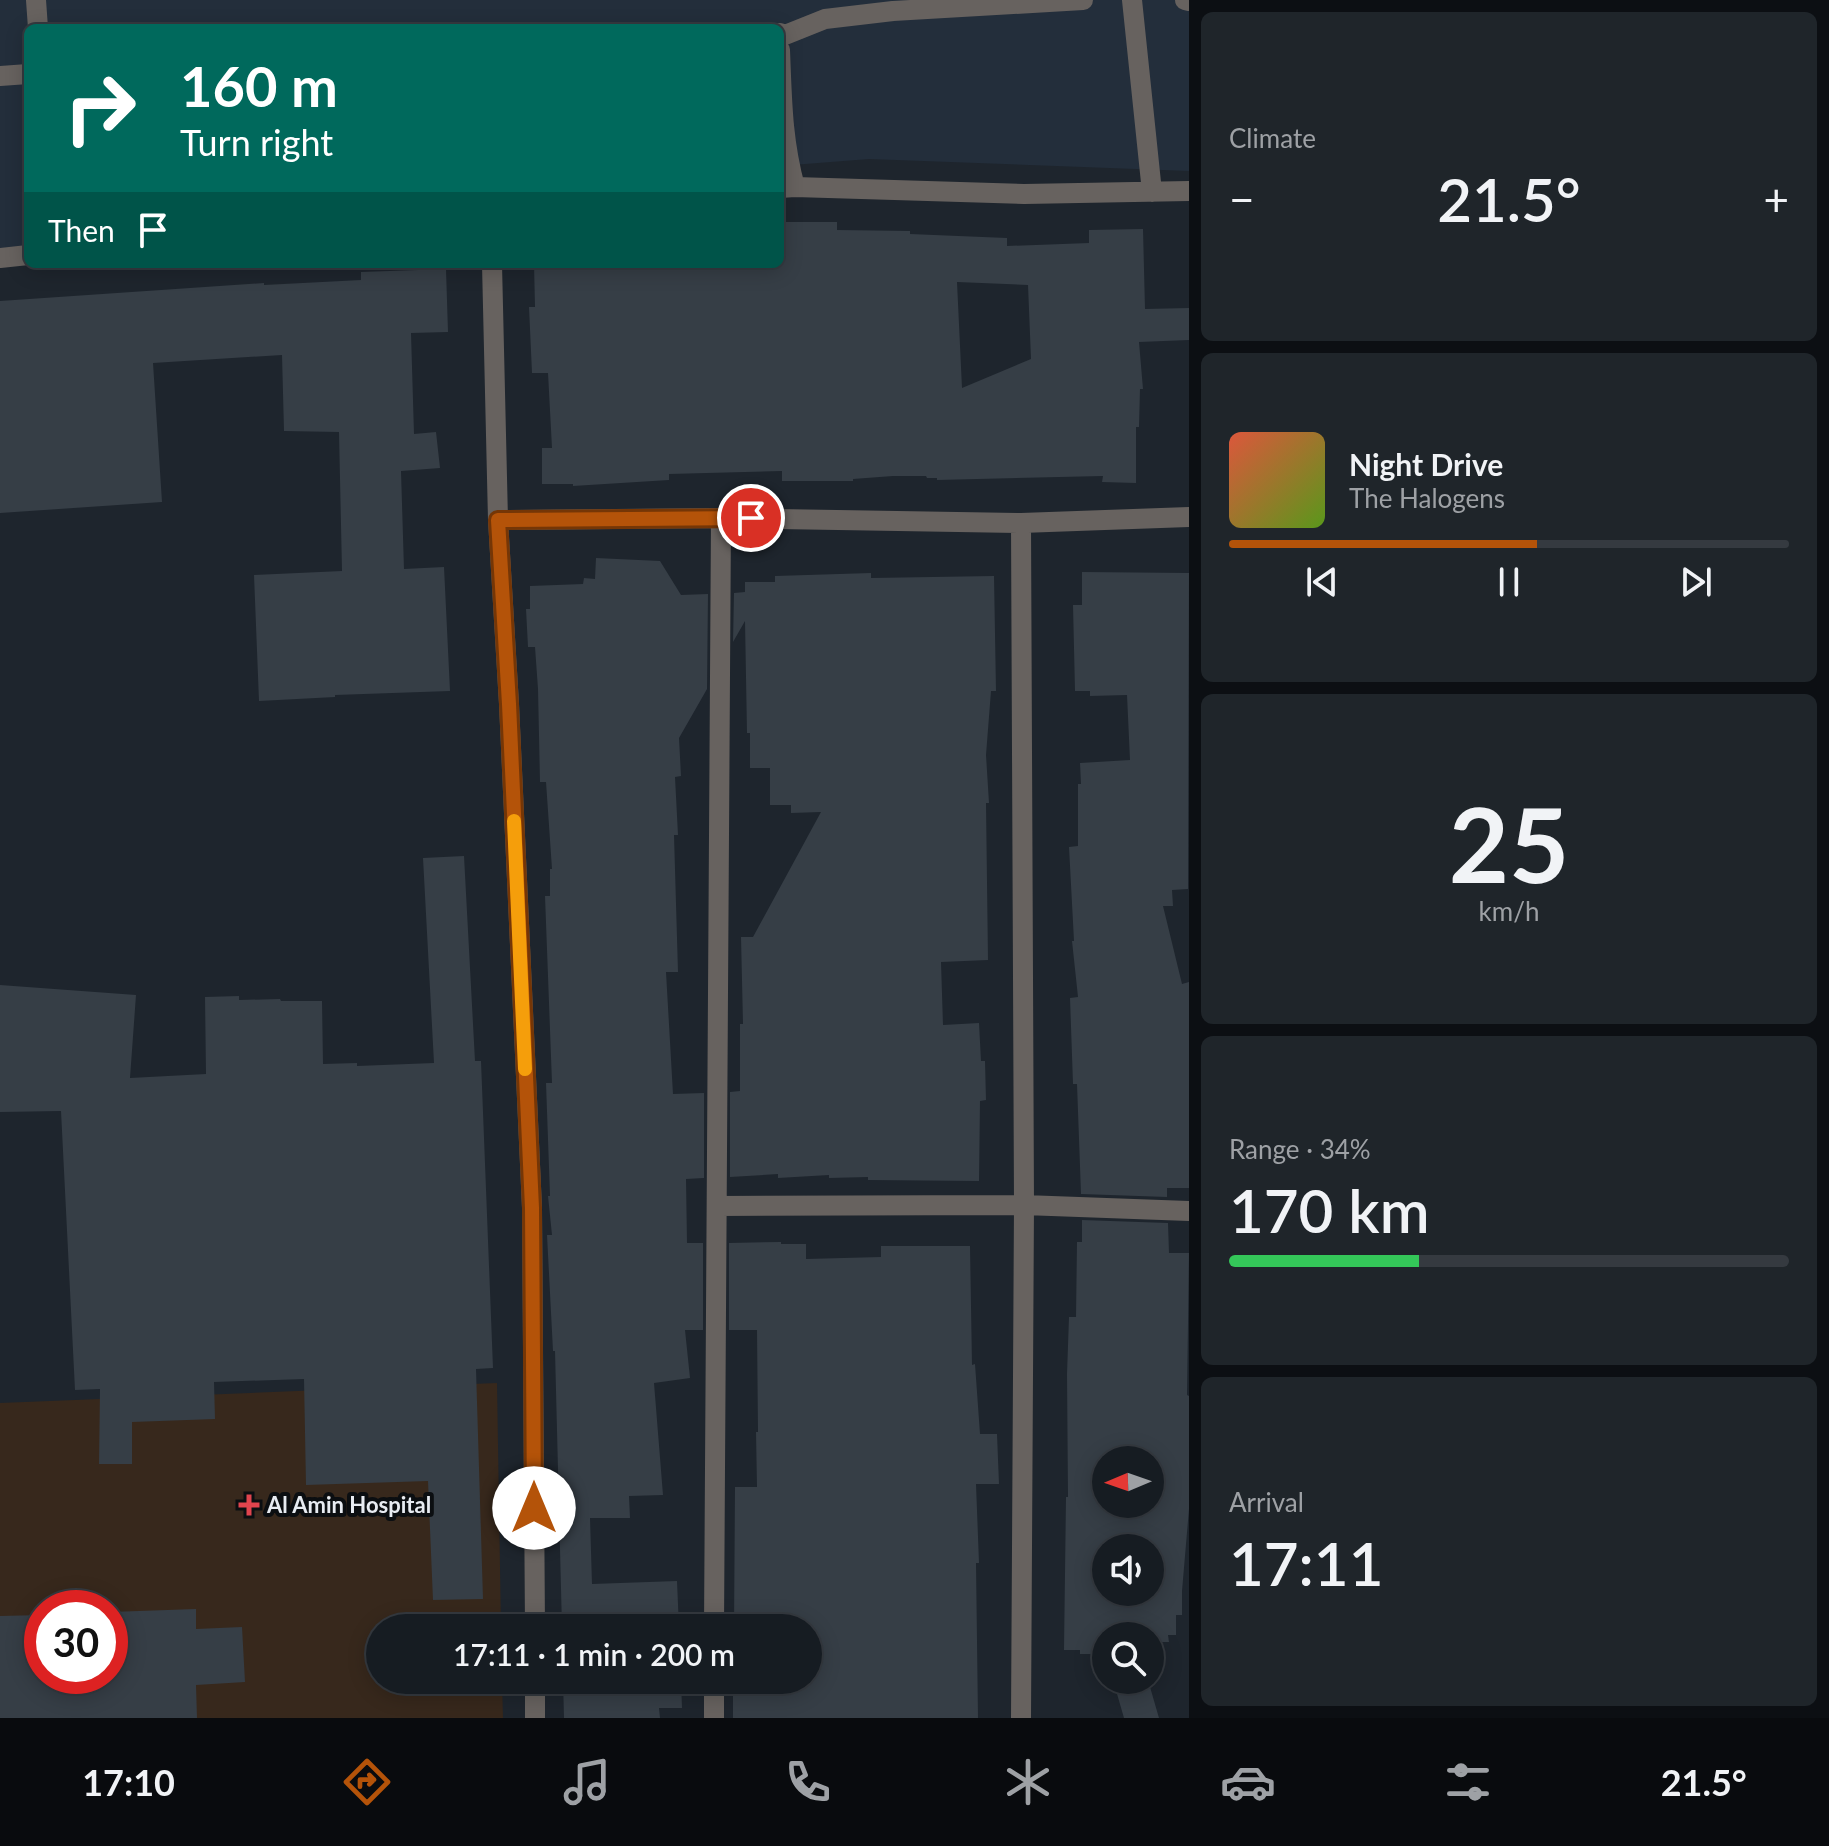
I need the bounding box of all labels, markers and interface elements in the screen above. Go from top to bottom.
text: 160 m [180,52,338,119]
icon: right [48,56,152,160]
text: Turn right [180,120,333,164]
text: Climate [1229,122,1316,154]
text: 21.5° [1437,163,1581,235]
text: − [1229,173,1255,225]
text: + [1763,173,1789,225]
icon: arrive [131,208,175,252]
text: Then [48,212,115,248]
text: Night Drive [1349,446,1503,482]
text: The Halogens [1349,482,1505,514]
pin [717,484,785,552]
icon: arrive [729,496,773,540]
icon: previous [1300,560,1344,604]
icon: pause [1487,560,1531,604]
icon: next [1674,560,1718,604]
text: 25 [1449,780,1569,905]
text: km/h [1479,895,1539,927]
text: Range · 34% [1229,1133,1371,1165]
text: 170 km [1229,1174,1430,1246]
north arrow [1092,1446,1164,1518]
map controls [1092,1446,1164,1694]
position arrow [492,1466,576,1550]
text: Arrival [1229,1486,1304,1518]
place label: Al Amin Hospital [266,1491,431,1518]
marker: Al Amin Hospital [238,1494,260,1516]
text: 17:11 [1229,1527,1383,1599]
button: sound [1092,1534,1164,1606]
speed limit sign: 30 [24,1590,128,1694]
button: search [1092,1622,1164,1694]
text: 17:11 · 1 min · 200 m [453,1636,735,1672]
icon: directions [339,1754,395,1810]
icon: music [559,1754,615,1810]
icon: phone [780,1754,836,1810]
icon: climate [1000,1754,1056,1810]
icon: car [1220,1754,1276,1810]
icon: filters [1440,1754,1496,1810]
text: 17:10 [82,1760,175,1804]
text: 21.5° [1661,1760,1747,1804]

